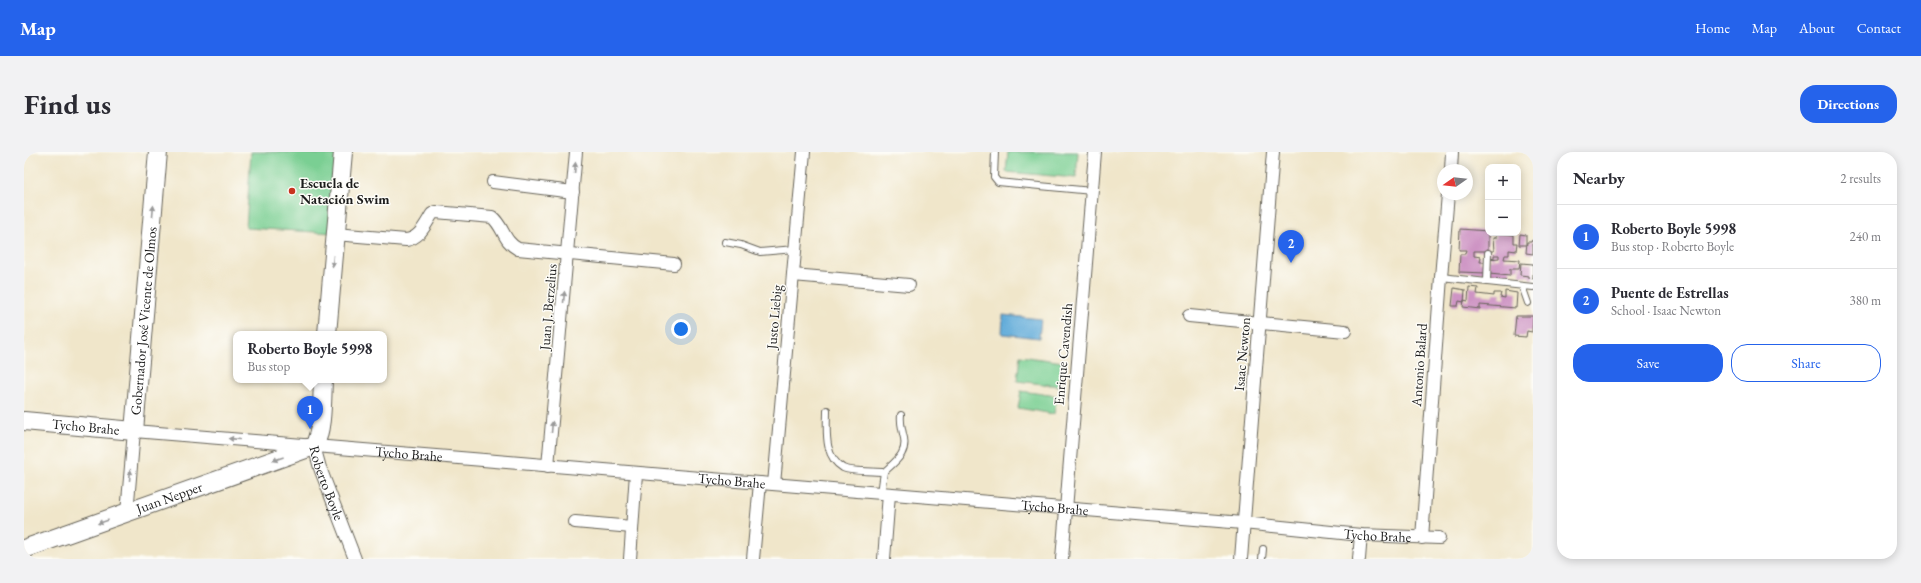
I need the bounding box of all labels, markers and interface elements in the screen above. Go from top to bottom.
text: Map [20,16,56,41]
text: Home [1695,19,1730,37]
text: Map [1752,19,1777,37]
text: About [1799,19,1835,37]
text: Contact [1857,19,1901,37]
button: Directions [1800,85,1897,123]
text: Find us [24,86,111,122]
one-way arrow [572,162,579,174]
north arrow [1437,164,1473,200]
map controls [1485,164,1521,236]
button: + [1485,164,1521,200]
text: Nearby [1573,167,1625,189]
text: 2 results [1840,170,1881,187]
place label: Escuela de Natación Swim [300,174,390,208]
marker: Escuela de Natación Swim [287,186,297,196]
button: − [1485,200,1521,236]
one-way arrow [150,205,156,217]
text: Roberto Boyle 5998 [1611,219,1736,238]
street label: Gobernador José Vicente de Olmos [126,225,161,416]
text: 1 [1583,228,1589,245]
text: 240 m [1850,228,1881,245]
pin: 2 [1278,230,1304,263]
text: Bus stop · Roberto Boyle [1611,238,1734,255]
one-way arrow [329,255,336,267]
street label: Juan J. Berzelius [535,263,561,352]
street label: Justo Liebig [762,283,786,351]
text: Puente de Estrellas [1611,283,1729,302]
one-way arrow [560,291,567,303]
text: 2 [1583,292,1589,309]
text: 380 m [1850,292,1881,309]
street label: Enrique Cavendish [1050,302,1076,406]
text: School · Isaac Newton [1611,302,1721,319]
street label: Isaac Newton [1230,316,1254,392]
your location [671,319,691,339]
street label: Antonio Balard [1407,322,1431,408]
popup [233,331,387,383]
text: Roberto Boyle 5998 [247,339,373,358]
button: Save [1573,344,1723,382]
button: Share [1731,344,1881,382]
text: Bus stop [247,358,290,375]
pin: 1 [297,396,323,429]
street label: Tycho Brahe [51,415,121,439]
one-way arrow [548,421,555,433]
one-way arrow [227,436,240,442]
street label: Tycho Brahe [374,442,444,466]
street label: Roberto Boyle [305,444,348,523]
one-way arrow [271,456,283,462]
one-way arrow [127,469,133,481]
street label: Tycho Brahe [697,469,767,492]
street label: Juan Nepper [133,477,205,518]
street label: Tycho Brahe [1020,496,1090,519]
one-way arrow [96,519,108,525]
street label: Tycho Brahe [1343,524,1412,546]

